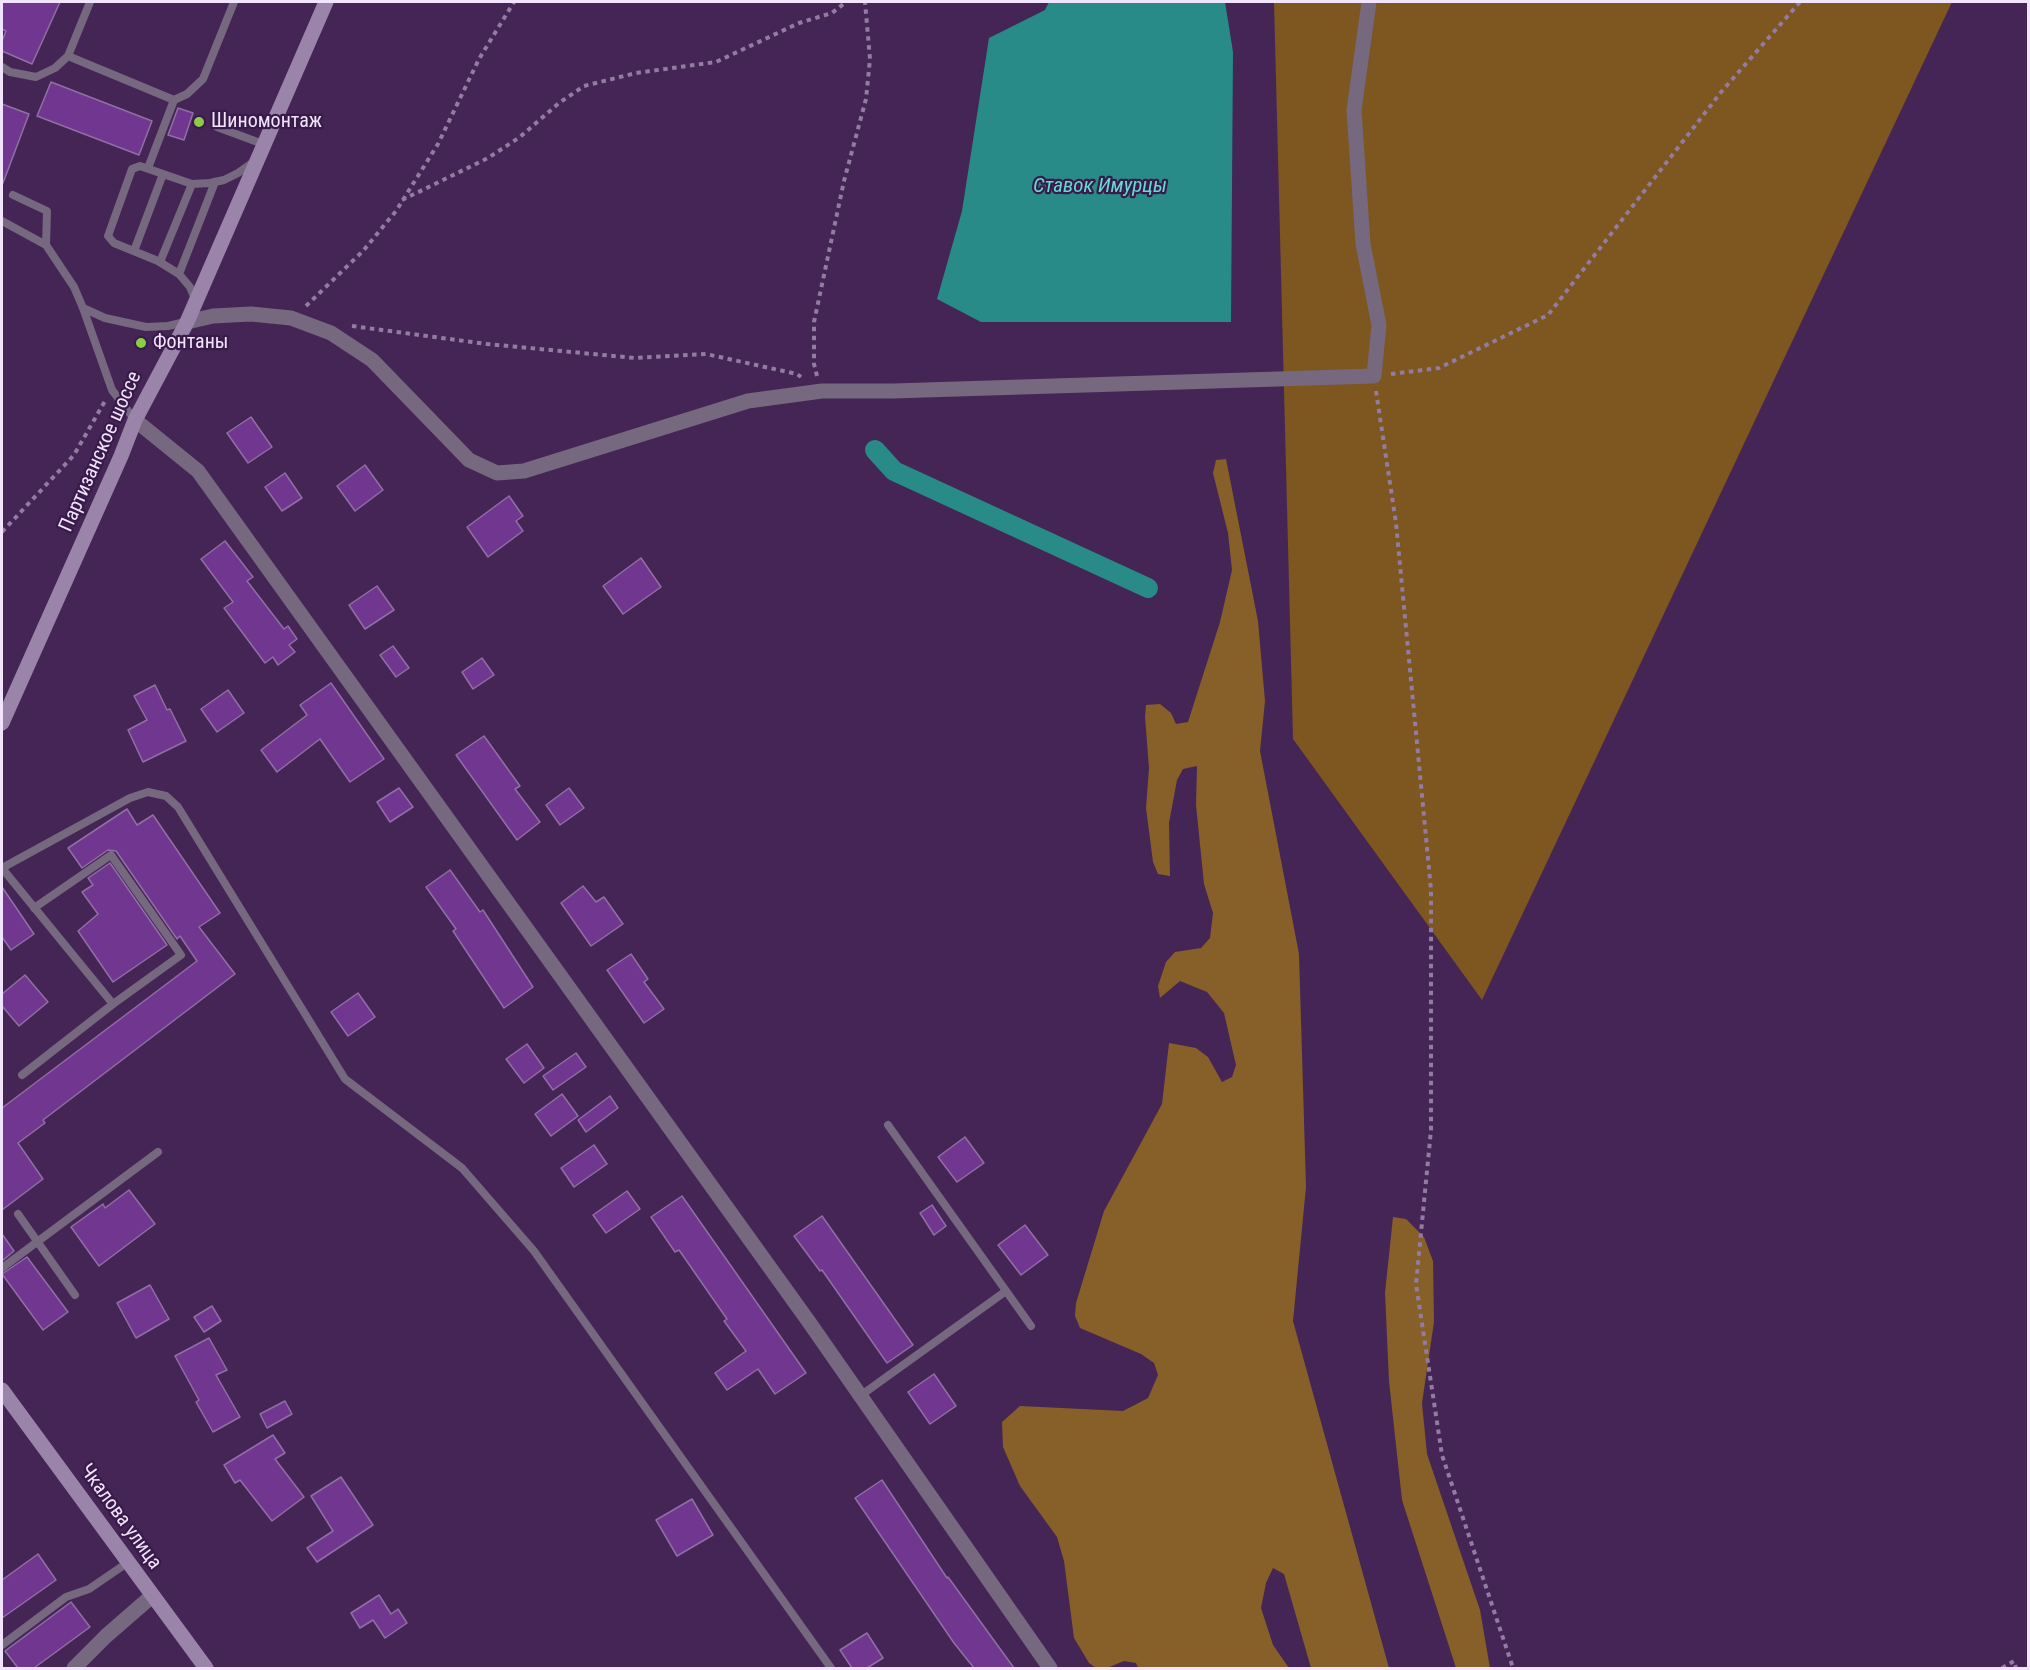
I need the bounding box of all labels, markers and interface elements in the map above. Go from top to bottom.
place label: Шиномонтаж [211,110,322,134]
marker: Шиномонтаж [192,115,206,129]
water label: Ставок Имурцы [1033,174,1167,200]
place label: Фонтаны [153,331,228,355]
marker: Фонтаны [134,336,148,350]
street label: Партизанское шоссе [55,368,147,536]
street label: Чкалова улица [74,1460,166,1574]

